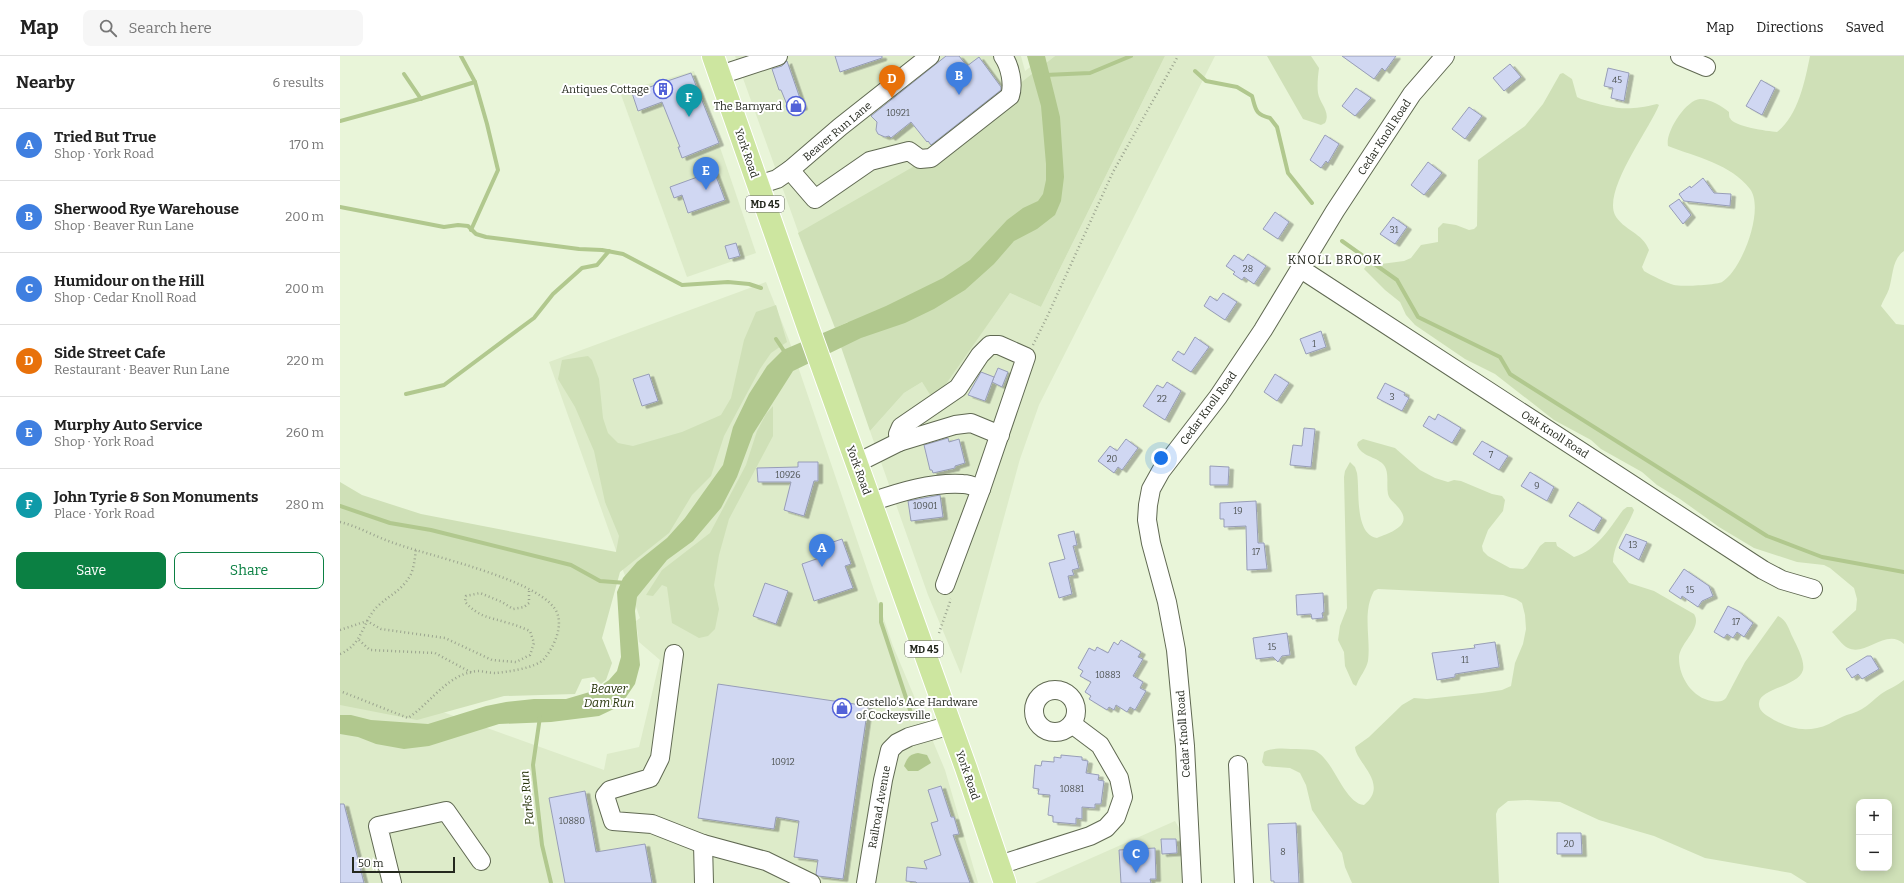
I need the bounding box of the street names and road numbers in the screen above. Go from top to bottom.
street label: Cedar Knoll Road [1355,97,1414,178]
street label: Beaver Run Lane [800,99,874,164]
street label: York Road [732,127,761,180]
road number: MD 45 [746,196,784,212]
street label: Cedar Knoll Road [1177,369,1240,448]
street label: Oak Knoll Road [1519,408,1591,461]
street label: York Road [844,444,874,497]
road number: MD 45 [905,641,943,657]
street label: Cedar Knoll Road [1174,689,1193,778]
street label: York Road [953,749,982,802]
street label: Railroad Avenue [866,765,893,850]

